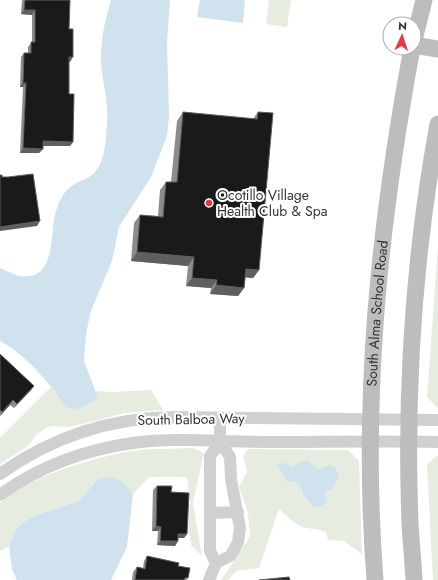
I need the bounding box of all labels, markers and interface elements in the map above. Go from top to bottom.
north arrow [382,16,422,56]
text: N [398,18,407,34]
place label: Ocotillo Village Health Club & Spa [217,185,327,221]
marker: Ocotillo Village Health Club & Spa [204,198,214,208]
street label: South Alma School Road [362,239,393,387]
street label: South Balboa Way [137,408,246,430]

